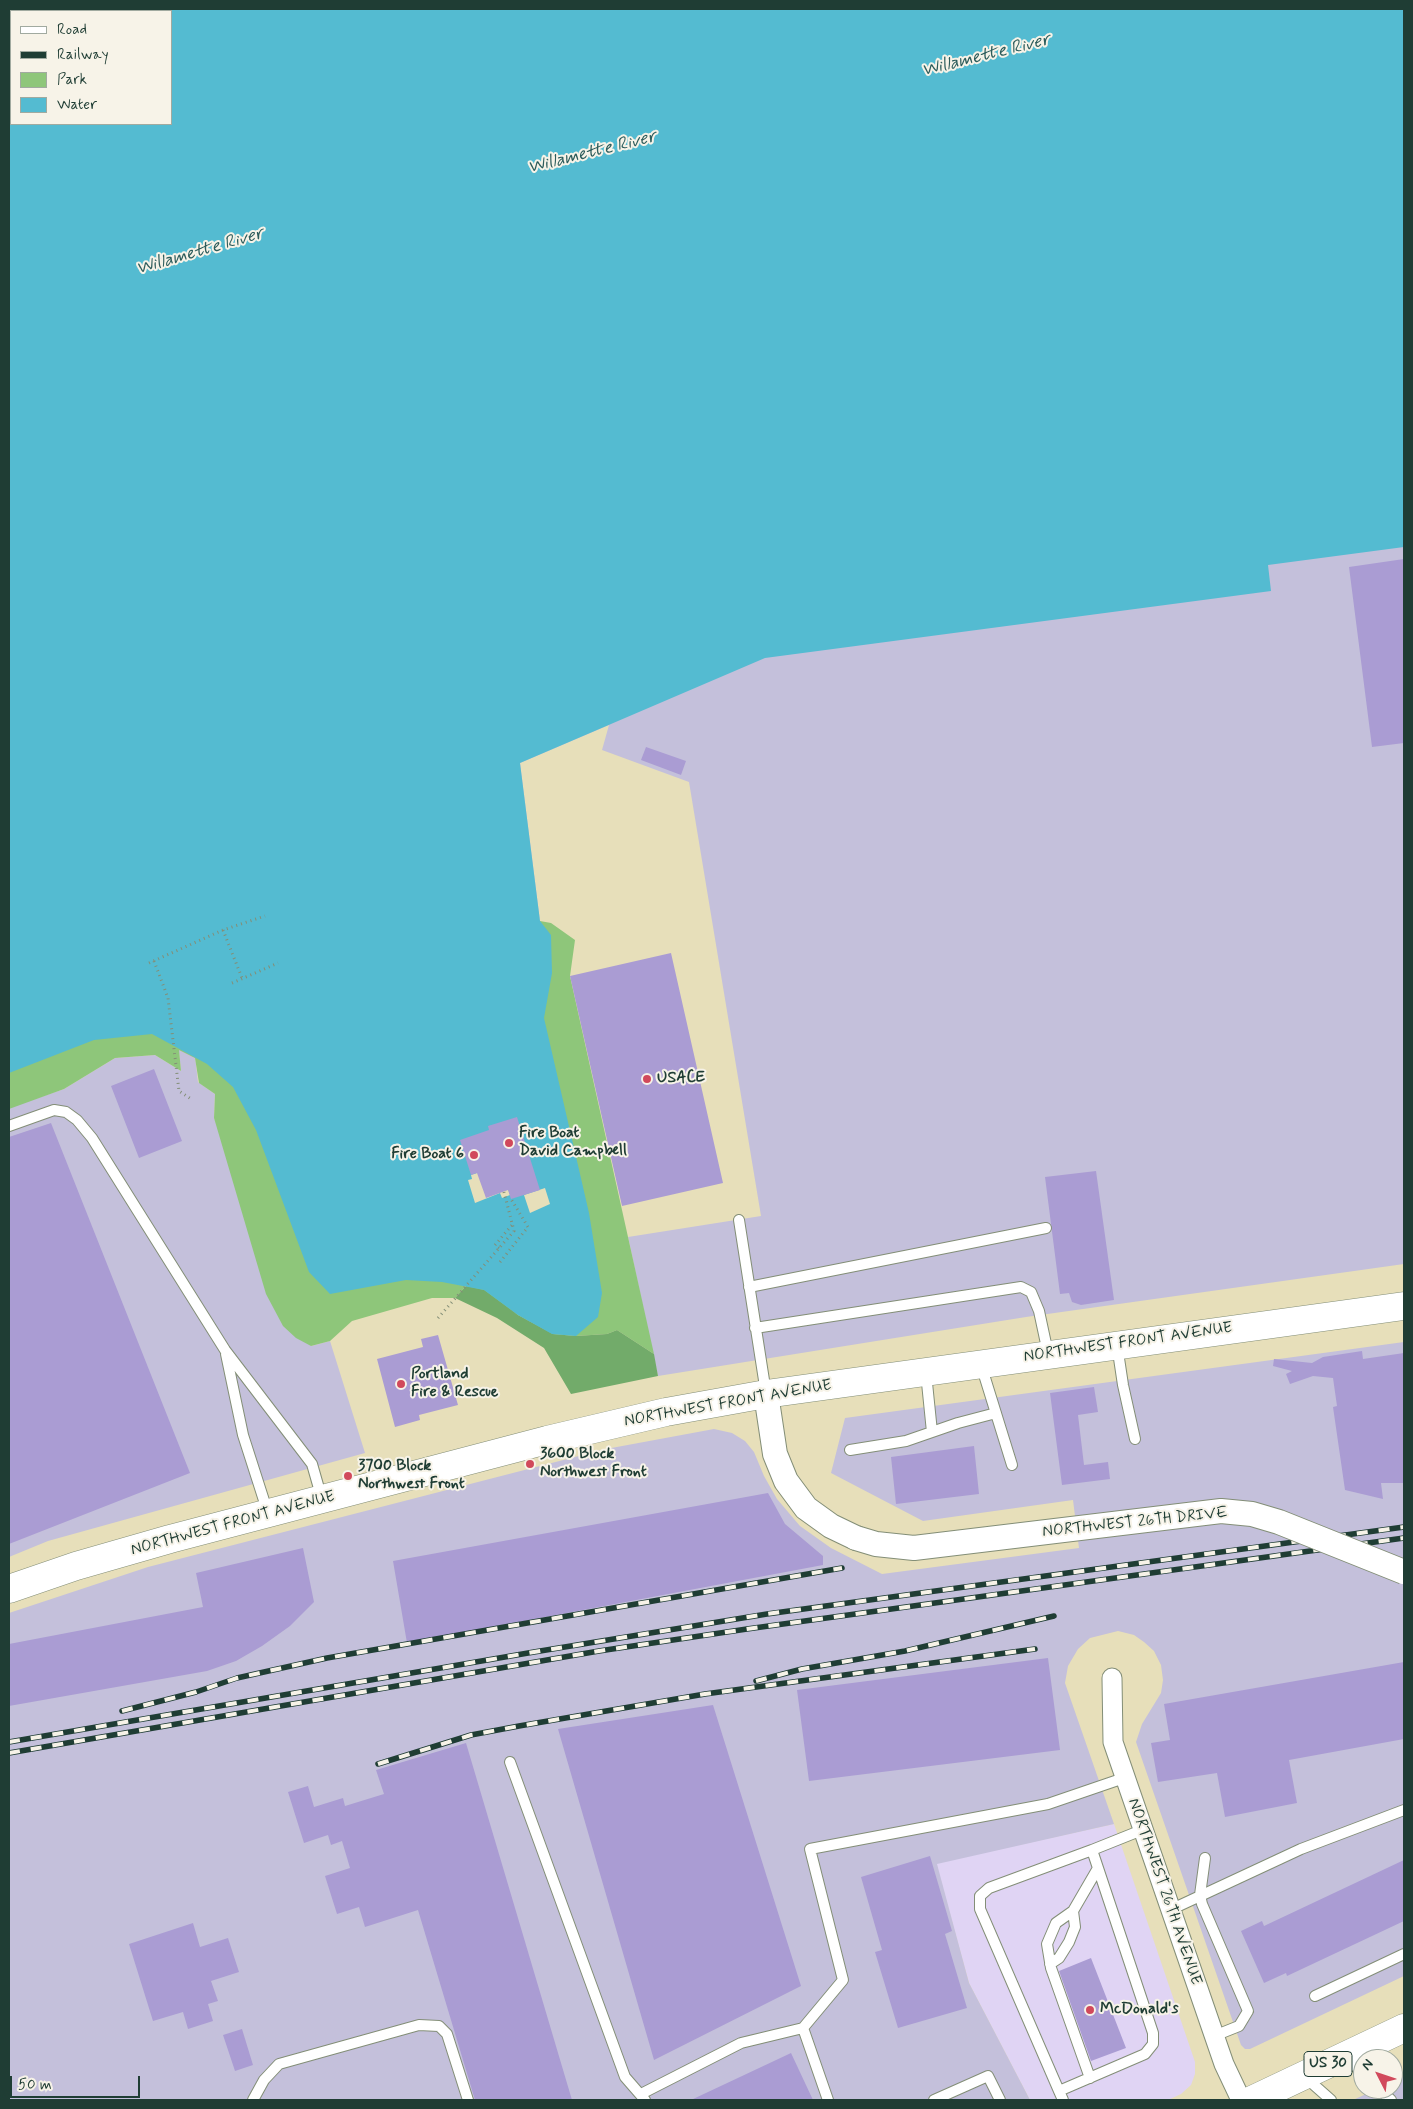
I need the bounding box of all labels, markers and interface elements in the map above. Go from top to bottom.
legend [10,10,172,125]
text: Road [57,20,87,40]
water label: Willamette River [920,30,1052,82]
text: Railway [57,45,109,65]
text: Park [57,70,87,90]
text: Water [57,95,97,115]
water label: Willamette River [526,127,658,179]
water label: Willamette River [134,224,266,280]
place label: USACE [657,1069,705,1089]
marker: USACE [641,1073,653,1085]
place label: Fire Boat David Campbell [519,1124,627,1162]
marker: Fire Boat David Campbell [503,1137,515,1149]
place label: Fire Boat 6 [391,1145,464,1165]
marker: Fire Boat 6 [468,1149,480,1161]
street label: NORTHWEST FRONT AVENUE [1022,1319,1234,1367]
place label: Portland Fire & Rescue [411,1365,498,1403]
street label: NORTHWEST FRONT AVENUE [623,1376,833,1432]
marker: Portland Fire & Rescue [395,1378,407,1390]
place label: 3600 Block Northwest Front [540,1445,647,1483]
place label: 3700 Block Northwest Front [358,1457,465,1495]
marker: 3600 Block Northwest Front [524,1458,536,1470]
marker: 3700 Block Northwest Front [342,1470,354,1482]
street label: NORTHWEST FRONT AVENUE [129,1488,337,1560]
street label: NORTHWEST 26TH DRIVE [1042,1504,1228,1542]
street label: NORTHWEST 26TH AVENUE [1123,1796,1205,1988]
place label: McDonald's [1100,2000,1179,2020]
marker: McDonald's [1084,2004,1096,2016]
north arrow [1353,2049,1403,2099]
road number: US 30 [1304,2052,1352,2076]
text: N [1358,2055,1377,2074]
scale bar [12,2066,142,2098]
text: 50 m [18,2075,52,2095]

